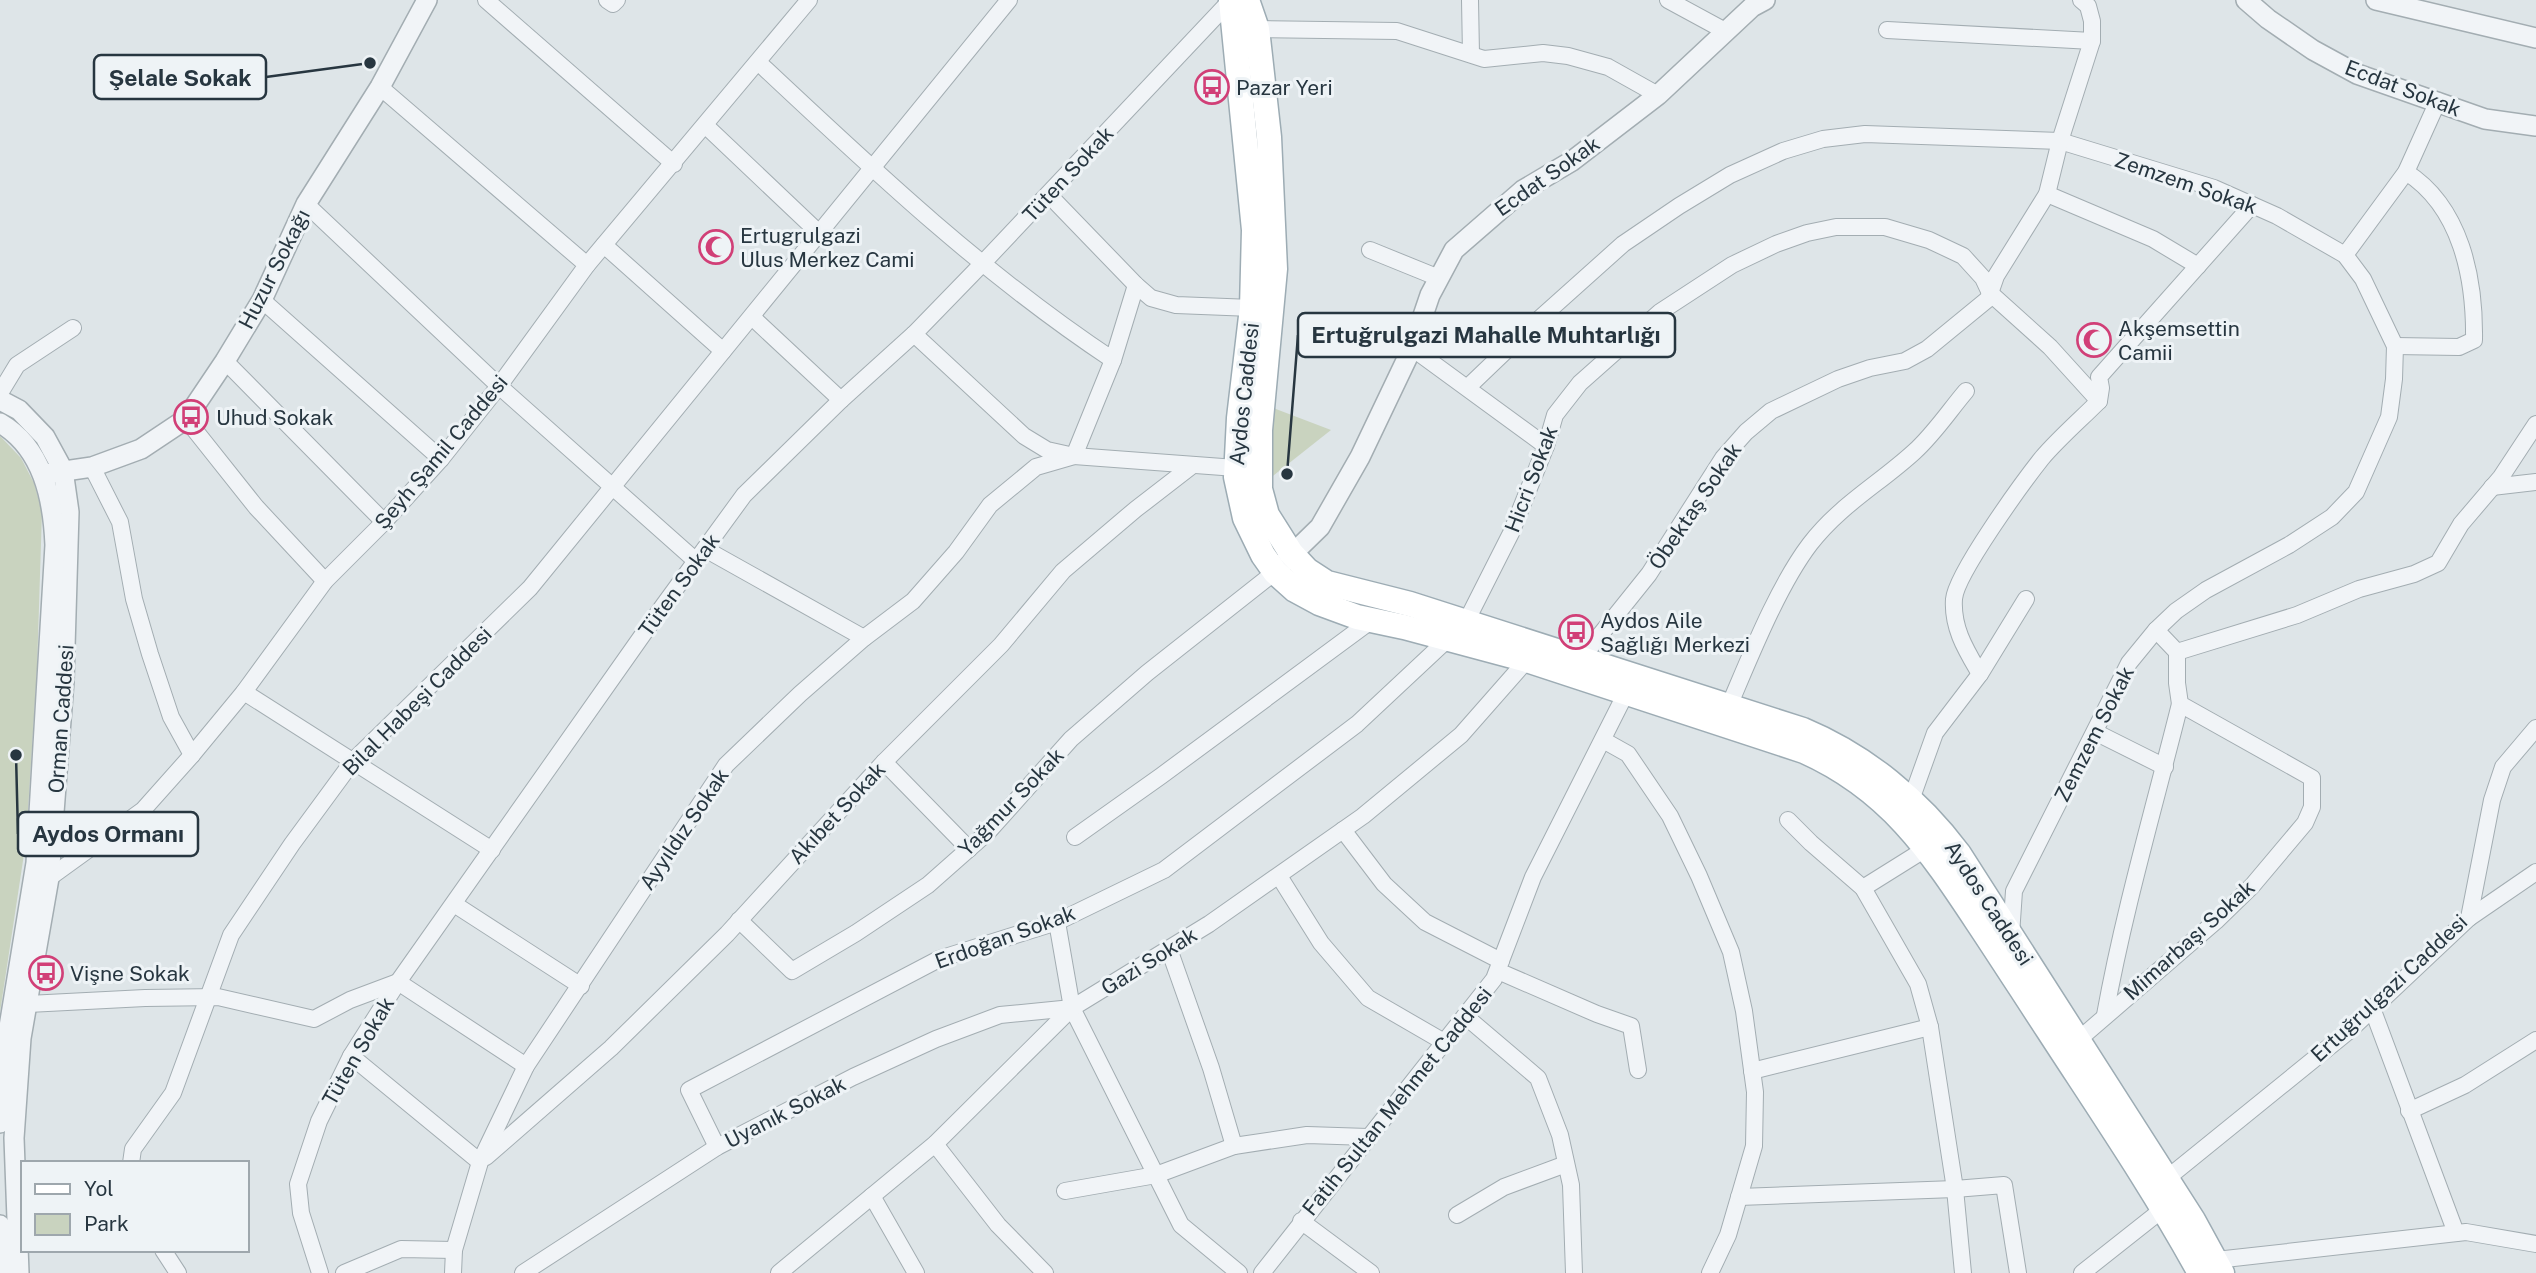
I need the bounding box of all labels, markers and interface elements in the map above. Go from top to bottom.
street label: Ecdat Sokak [2342,54,2465,122]
callout: Şelale Sokak [94,55,266,99]
text: Şelale Sokak [108,64,252,91]
bus stop icon: Pazar Yeri [1193,68,1231,106]
place label: Pazar Yeri [1236,75,1333,100]
street label: Tüten Sokak [1017,121,1119,227]
street label: Ecdat Sokak [1490,131,1604,221]
street label: Zemzem Sokak [2111,147,2261,219]
street label: Huzur Sokağı [233,205,315,333]
place label: Ertugrulgazi Ulus Merkez Cami [740,223,915,272]
mosque icon: Ertugrulgazi Ulus Merkez Cami [697,228,735,266]
callout: Ertuğrulgazi Mahalle Muhtarlığı [1298,313,1675,357]
place label: Akşemsettin Camii [2118,316,2240,365]
street label: Aydos Caddesi [1224,321,1264,467]
text: Ertuğrulgazi Mahalle Muhtarlığı [1311,321,1661,348]
mosque icon: Akşemsettin Camii [2075,321,2113,359]
street label: Şeyh Şamil Caddesi [369,370,513,534]
bus stop icon: Uhud Sokak [172,398,210,436]
place label: Uhud Sokak [216,405,334,430]
street label: Hicri Sokak [1499,422,1563,536]
street label: Öbektaş Sokak [1643,438,1747,574]
street label: Tüten Sokak [633,528,725,641]
place label: Aydos Aile Sağlığı Merkezi [1600,608,1750,657]
bus stop icon: Aydos Aile Sağlığı Merkezi [1557,613,1595,651]
street label: Bilal Habeşi Caddesi [337,621,497,781]
street label: Orman Caddesi [43,644,79,794]
street label: Zemzem Sokak [2049,662,2139,806]
street label: Yağmur Sokak [953,743,1069,861]
street label: Akıbet Sokak [784,757,891,869]
street label: Ayyıldız Sokak [634,763,734,895]
callout: Aydos Ormanı [18,812,198,856]
text: Aydos Ormanı [32,820,184,847]
street label: Aydos Caddesi [1939,836,2039,970]
street label: Mimarbaşı Sokak [2118,875,2260,1005]
street label: Erdoğan Sokak [931,900,1079,974]
street label: Ertuğrulgazi Caddesi [2306,909,2472,1067]
street label: Gazi Sokak [1096,922,1202,1000]
bus stop icon: Vişne Sokak [27,954,65,992]
place label: Vişne Sokak [70,961,190,986]
street label: Fatih Sultan Mehmet Caddesi [1297,982,1497,1220]
street label: Tüten Sokak [317,992,399,1110]
street label: Uyanık Sokak [720,1071,850,1153]
legend [21,1161,248,1252]
text: Yol [84,1176,114,1201]
text: Park [84,1211,129,1236]

